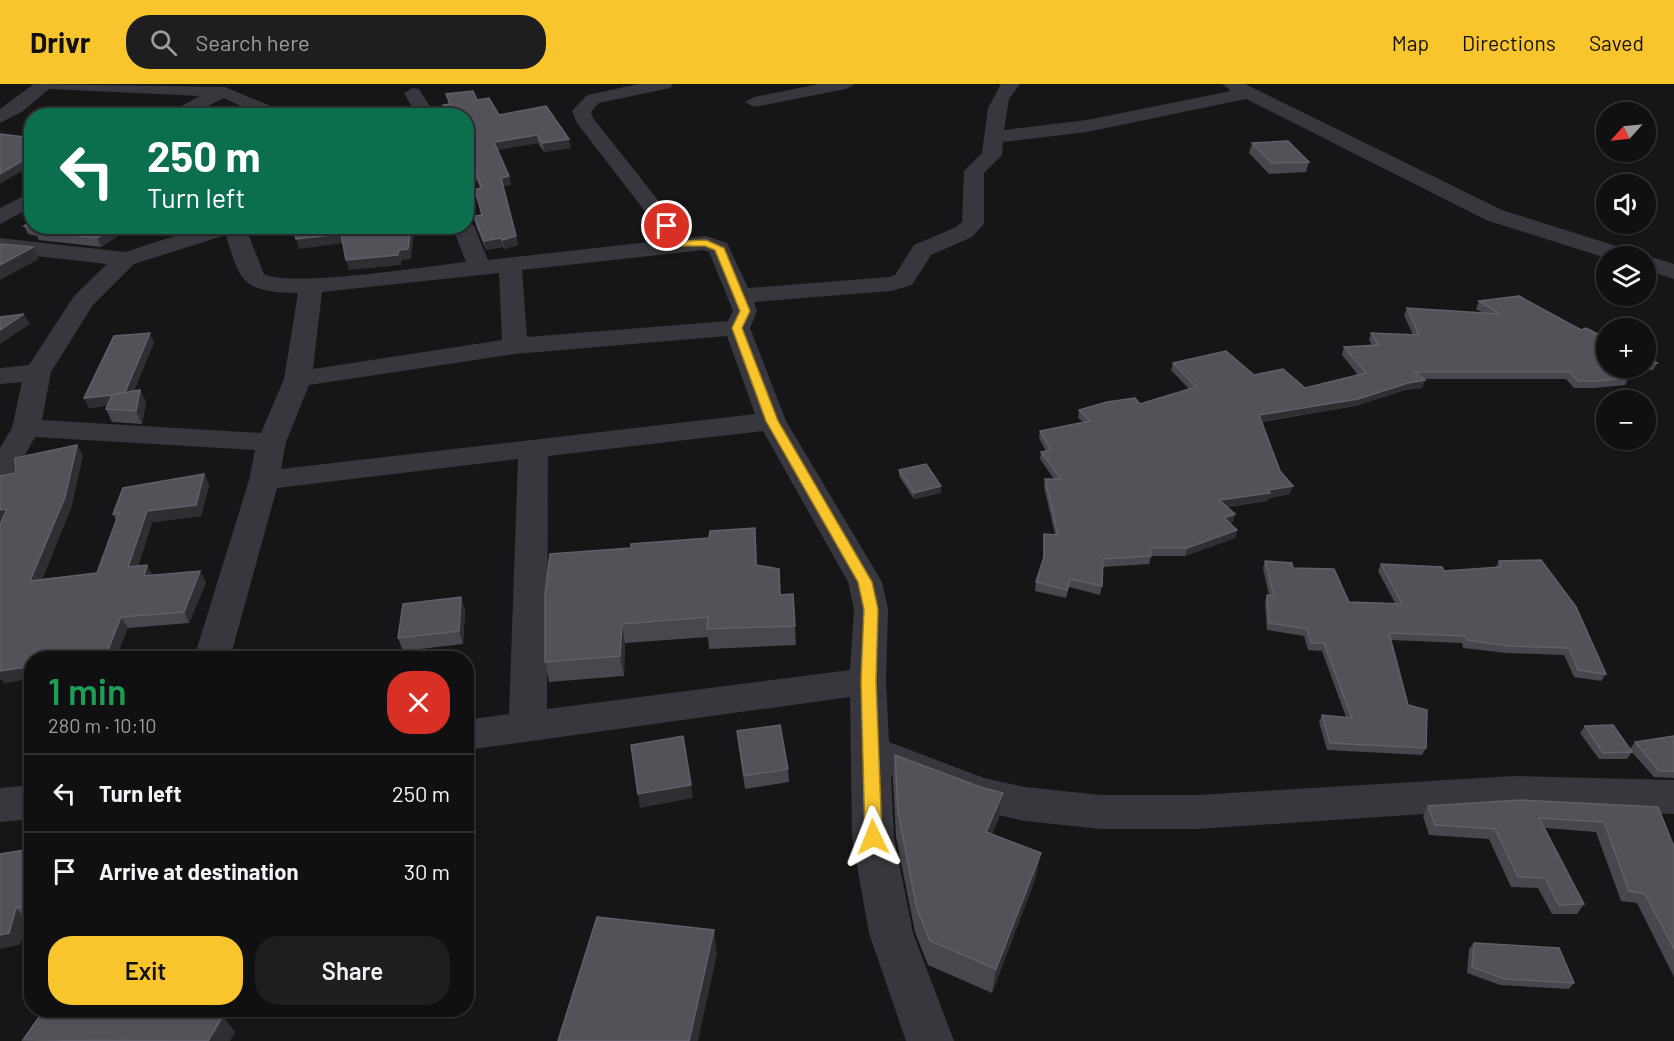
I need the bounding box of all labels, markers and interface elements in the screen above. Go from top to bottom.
search box [126,15,546,69]
text: Drivr [30,25,90,59]
icon: search [147,26,180,59]
text: Search here [195,29,310,55]
text: Map [1392,30,1429,55]
text: Directions [1462,30,1556,55]
text: Saved [1589,30,1644,55]
north arrow [1596,102,1656,162]
map controls [1596,102,1656,450]
text: 250 m [147,130,261,180]
icon: left [48,132,126,210]
button: sound [1596,174,1656,234]
text: Turn left [147,181,245,213]
pin [641,200,692,251]
icon: arrive [650,209,683,242]
button: layers [1596,246,1656,306]
button: + [1596,318,1656,378]
button: − [1596,390,1656,450]
text: 1 min [48,669,127,712]
button: close [387,671,450,734]
text: 280 m · 10:10 [48,713,157,737]
icon: left [48,777,81,810]
text: Turn left [99,780,182,806]
text: 250 m [392,780,450,806]
position arrow [841,805,905,869]
icon: arrive [48,855,81,888]
text: Arrive at destination [99,858,298,884]
text: 30 m [404,858,450,884]
button: Exit [48,936,243,1005]
button: Share [255,936,450,1005]

